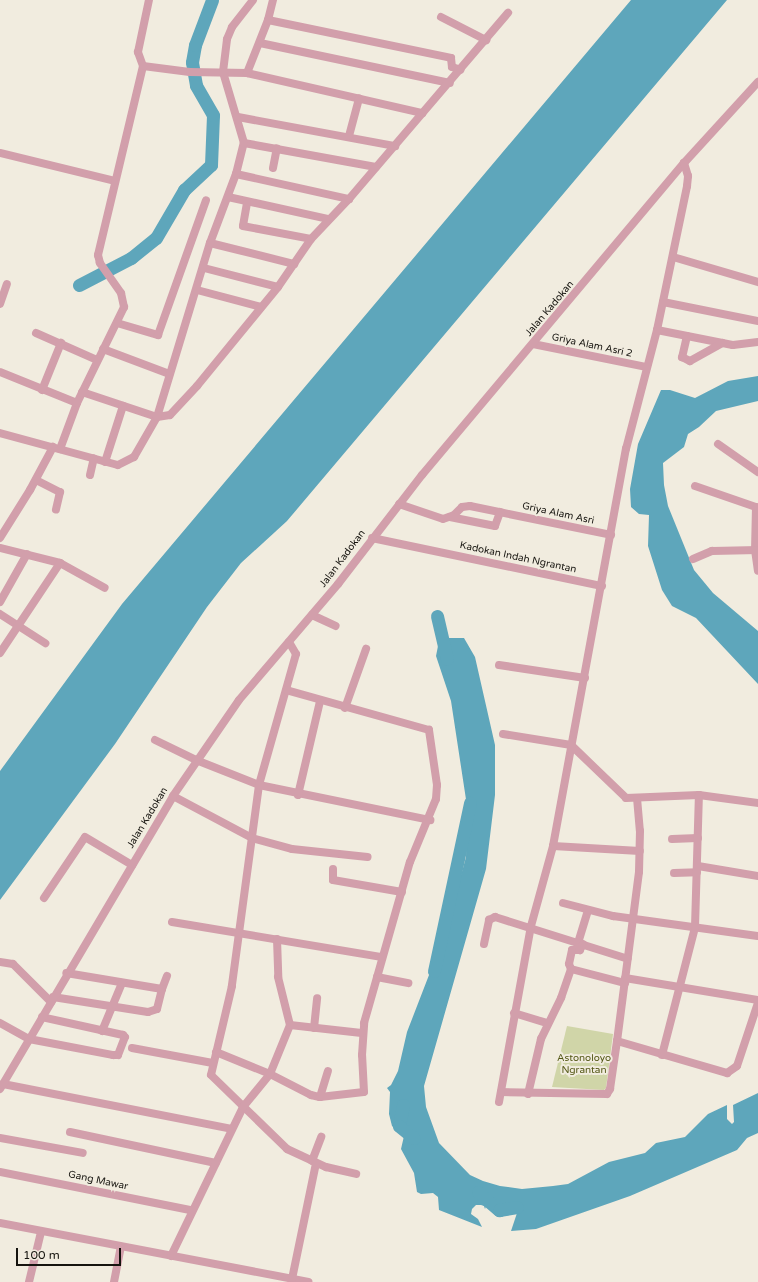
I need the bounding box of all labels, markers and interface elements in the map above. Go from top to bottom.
street label: Jalan Kadokan [523,279,577,339]
street label: Griya Alam Asri 2 [551,332,633,360]
street label: Griya Alam Asri [521,501,595,527]
street label: Jalan Kadokan [317,528,369,590]
street label: Kadokan Indah Ngrantan [459,540,577,576]
street label: Jalan Kadokan [125,785,171,851]
park label: Astonoloyo Ngrantan [557,1052,611,1076]
street label: Gang Mawar [67,1169,129,1193]
scale bar [18,1240,123,1266]
text: 100 m [23,1248,60,1262]

